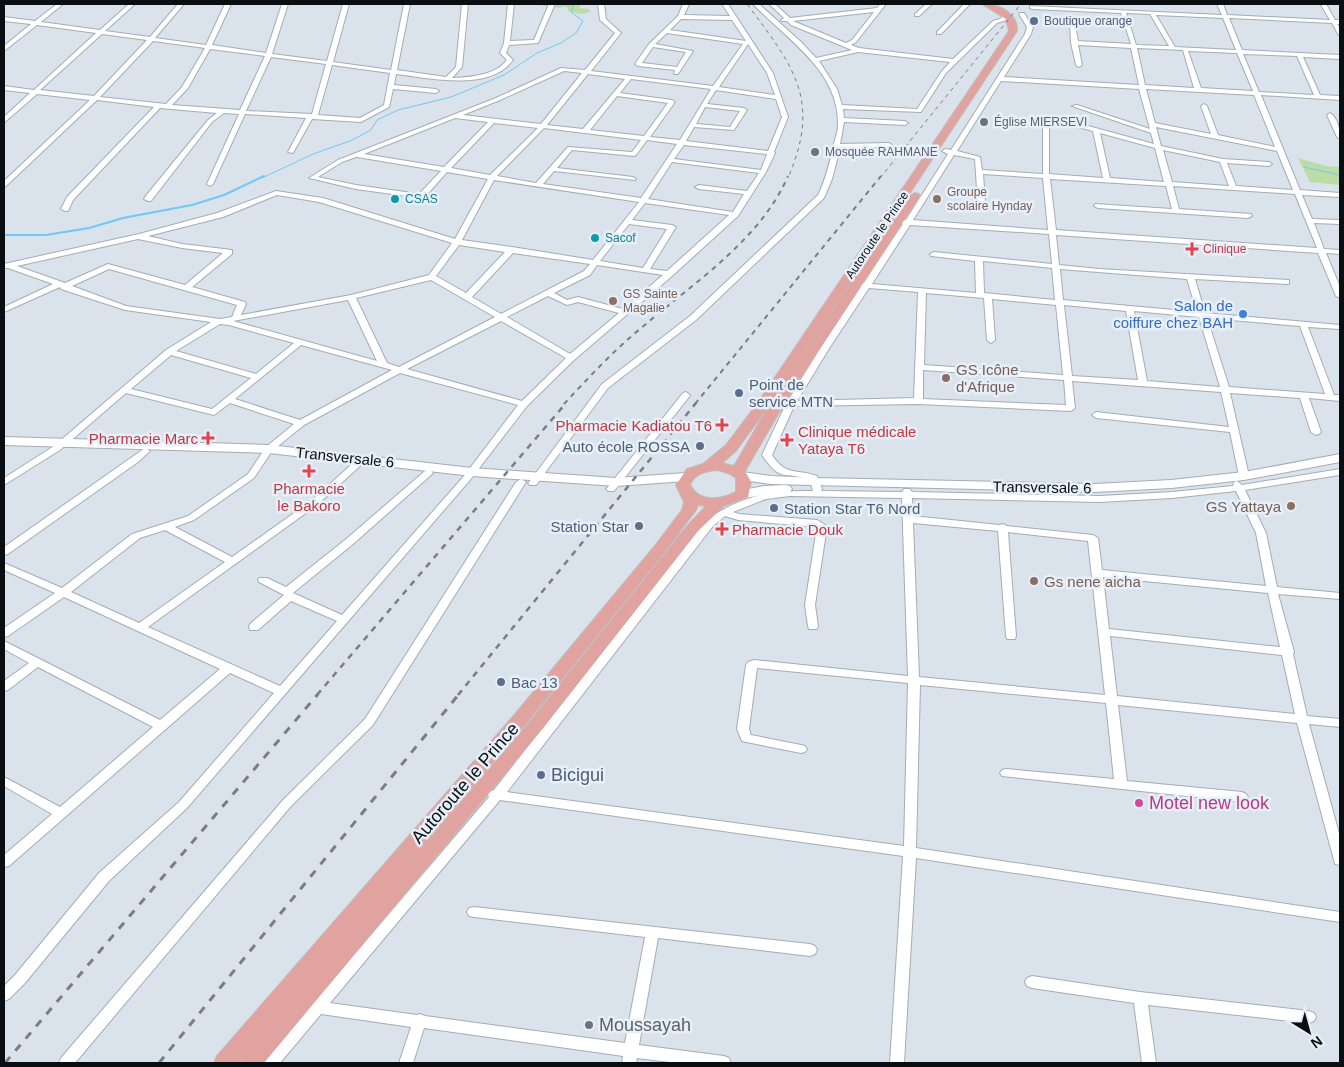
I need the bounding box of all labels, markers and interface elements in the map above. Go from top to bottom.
place label: Boutique orange [1044,14,1132,28]
marker: Boutique orange [1028,15,1040,27]
place label: Église MIERSEVI [994,114,1087,129]
marker: Église MIERSEVI [978,116,990,128]
place label: Mosquée RAHMANE [825,145,938,159]
marker: Mosquée RAHMANE [809,146,821,158]
place label: Groupe scolaire Hynday [947,185,1032,213]
street label: Autoroute le Prince [843,189,912,281]
place label: CSAS [405,192,438,206]
marker: CSAS [389,193,401,205]
marker: Groupe scolaire Hynday [931,193,943,205]
place label: Sacof [605,231,636,245]
marker: Sacof [589,232,601,244]
marker: Clinique [1185,242,1199,256]
place label: Clinique [1203,242,1247,256]
place label: GS Sainte Magalie [623,287,678,315]
marker: GS Sainte Magalie [607,295,619,307]
place label: Salon de coiffure chez BAH [1113,297,1233,331]
marker: Salon de coiffure chez BAH [1237,308,1249,320]
place label: GS Icône d'Afrique [956,361,1019,395]
marker: GS Icône d'Afrique [940,372,952,384]
place label: Point de service MTN [749,376,833,410]
marker: Point de service MTN [733,387,745,399]
place label: Pharmacie Kadiatou T6 [556,417,712,434]
marker: Pharmacie Kadiatou T6 [716,419,728,431]
place label: Clinique médicale Yataya T6 [798,423,916,457]
place label: Pharmacie Marc [89,430,198,447]
marker: Pharmacie Marc [202,432,214,444]
marker: Clinique médicale Yataya T6 [780,433,794,447]
place label: Auto école ROSSA [562,438,690,455]
marker: Auto école ROSSA [694,440,706,452]
street label: Transversale 6 [295,443,395,471]
marker: Pharmacie le Bakoro [303,465,315,477]
street label: Transversale 6 [993,478,1091,496]
place label: Pharmacie le Bakoro [273,480,345,514]
place label: GS Yattaya [1206,498,1282,515]
place label: Station Star T6 Nord [784,500,920,517]
marker: GS Yattaya [1285,500,1297,512]
marker: Station Star T6 Nord [768,502,780,514]
place label: Station Star [551,518,629,535]
marker: Station Star [633,520,645,532]
place label: Pharmacie Douk [732,521,843,538]
marker: Pharmacie Douk [716,523,728,535]
place label: Gs nene aicha [1044,573,1141,590]
marker: Gs nene aicha [1028,575,1040,587]
place label: Bac 13 [511,674,558,691]
marker: Bac 13 [495,676,507,688]
street label: Autoroute le Prince [407,719,523,847]
place label: Bicigui [551,765,604,785]
marker: Bicigui [535,769,547,781]
place label: Motel new look [1149,793,1270,813]
marker: Motel new look [1133,797,1145,809]
north arrow [1284,1007,1334,1057]
place label: Moussayah [599,1015,691,1035]
marker: Moussayah [583,1019,595,1031]
text: N [1308,1033,1326,1052]

